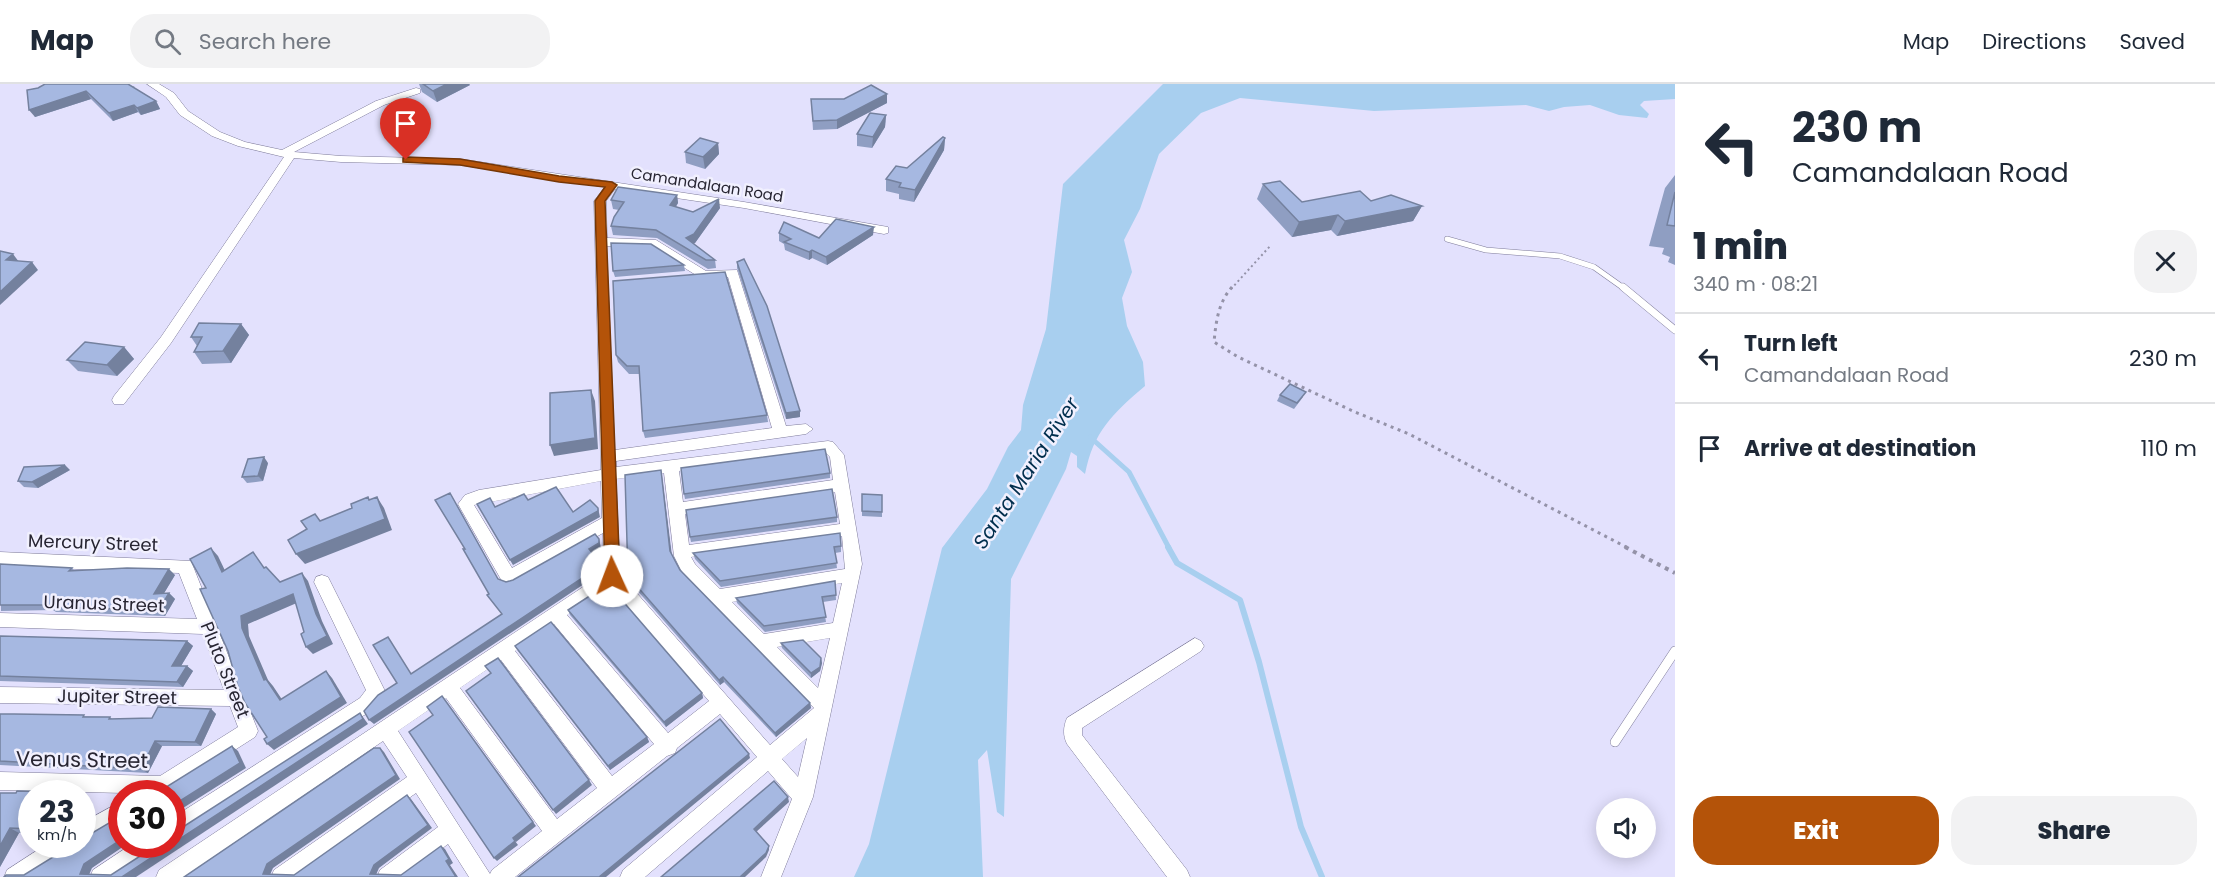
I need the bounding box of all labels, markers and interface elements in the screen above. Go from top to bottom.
search box [130,14,550,68]
text: Map [30,21,94,60]
icon: search [151,25,184,58]
text: Search here [199,26,331,57]
text: Map [1903,27,1949,56]
text: Directions [1982,27,2086,56]
text: Saved [2119,27,2185,56]
pin [380,98,431,160]
text: 230 m [1792,98,1922,157]
icon: arrive [389,107,422,140]
icon: left [1693,108,1771,186]
text: Camandalaan Road [1792,154,2069,191]
street label: Camandalaan Road [629,162,785,207]
text: 1 min [1693,221,1788,272]
button: close [2134,230,2197,293]
text: 340 m · 08:21 [1693,270,1818,298]
text: Turn left [1744,328,1838,359]
icon: left [1693,342,1726,375]
text: 230 m [2129,343,2197,374]
text: Camandalaan Road [1744,361,1949,389]
water label: Santa Maria River [966,391,1086,554]
icon: arrive [1693,432,1726,465]
text: Arrive at destination [1744,433,1976,464]
text: 110 m [2141,433,2197,464]
street label: Mercury Street [28,528,159,557]
position arrow [580,544,644,608]
street label: Uranus Street [43,589,165,618]
street label: Pluto Street [195,618,256,722]
street label: Jupiter Street [57,683,177,710]
street label: Venus Street [16,744,148,775]
speed limit sign: 30 [108,780,186,858]
text: 23 [39,790,75,833]
button: Exit [1693,796,1939,865]
button: Share [1951,796,2197,865]
map controls [1596,798,1656,858]
button: sound [1596,798,1656,858]
text: km/h [37,824,77,845]

